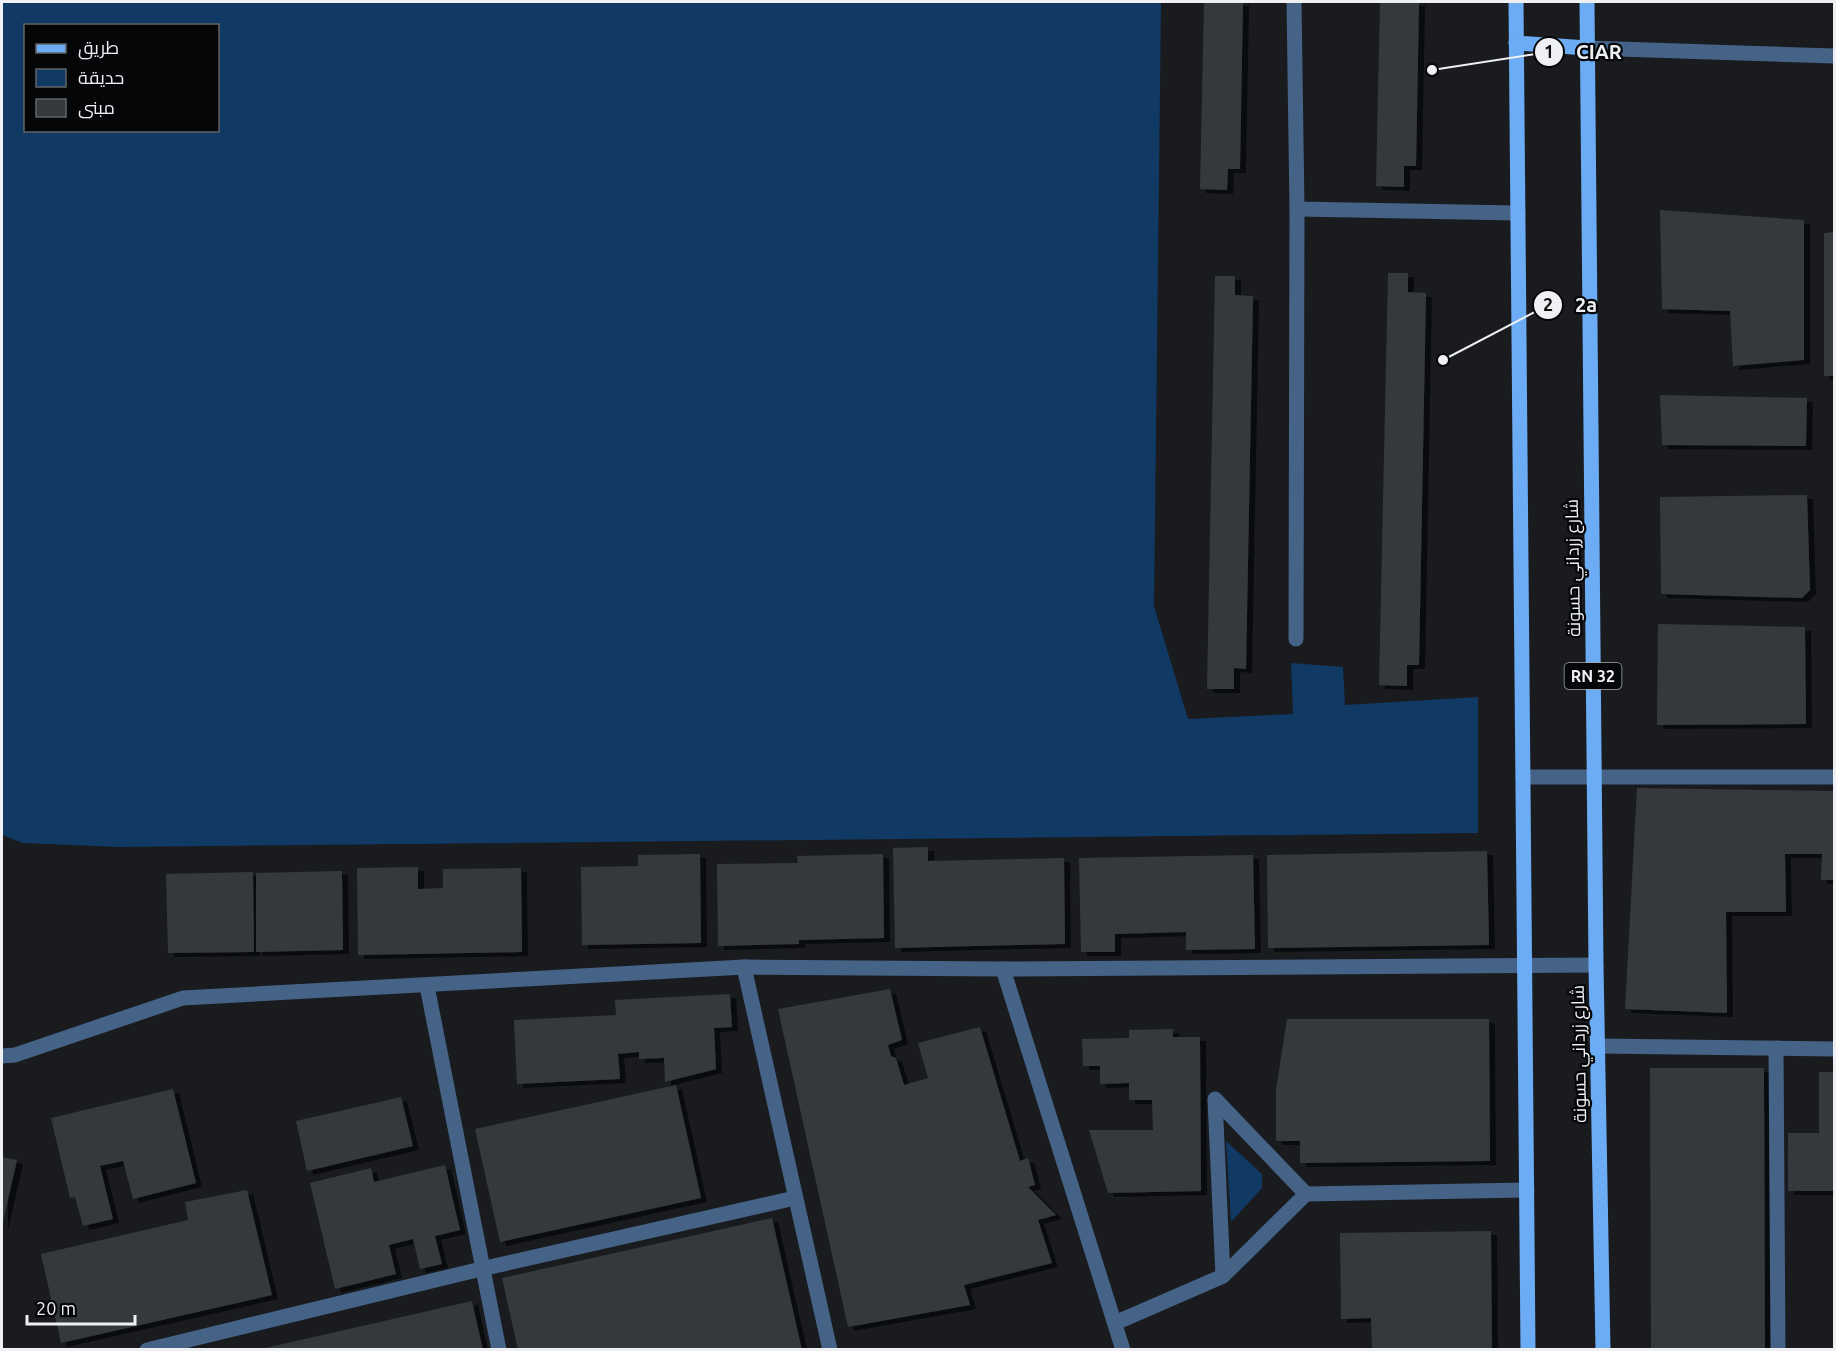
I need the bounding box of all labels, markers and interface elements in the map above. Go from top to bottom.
legend [24,24,219,132]
callout: CIAR [1534,33,1634,71]
text: طريق [78,37,119,60]
text: CIAR [1576,40,1622,63]
text: 1 [1544,41,1554,61]
text: حديقة [78,67,124,87]
text: مبنى [78,97,115,119]
callout: 2a [1533,286,1609,324]
text: 2a [1575,293,1597,316]
text: 2 [1543,294,1553,314]
street label: شارع زرداني حسونة [1561,499,1588,637]
road number: RN 32 [1564,663,1622,689]
street label: شارع زرداني حسونة [1567,985,1594,1123]
scale bar [27,1288,135,1326]
text: 20 m [36,1298,76,1318]

